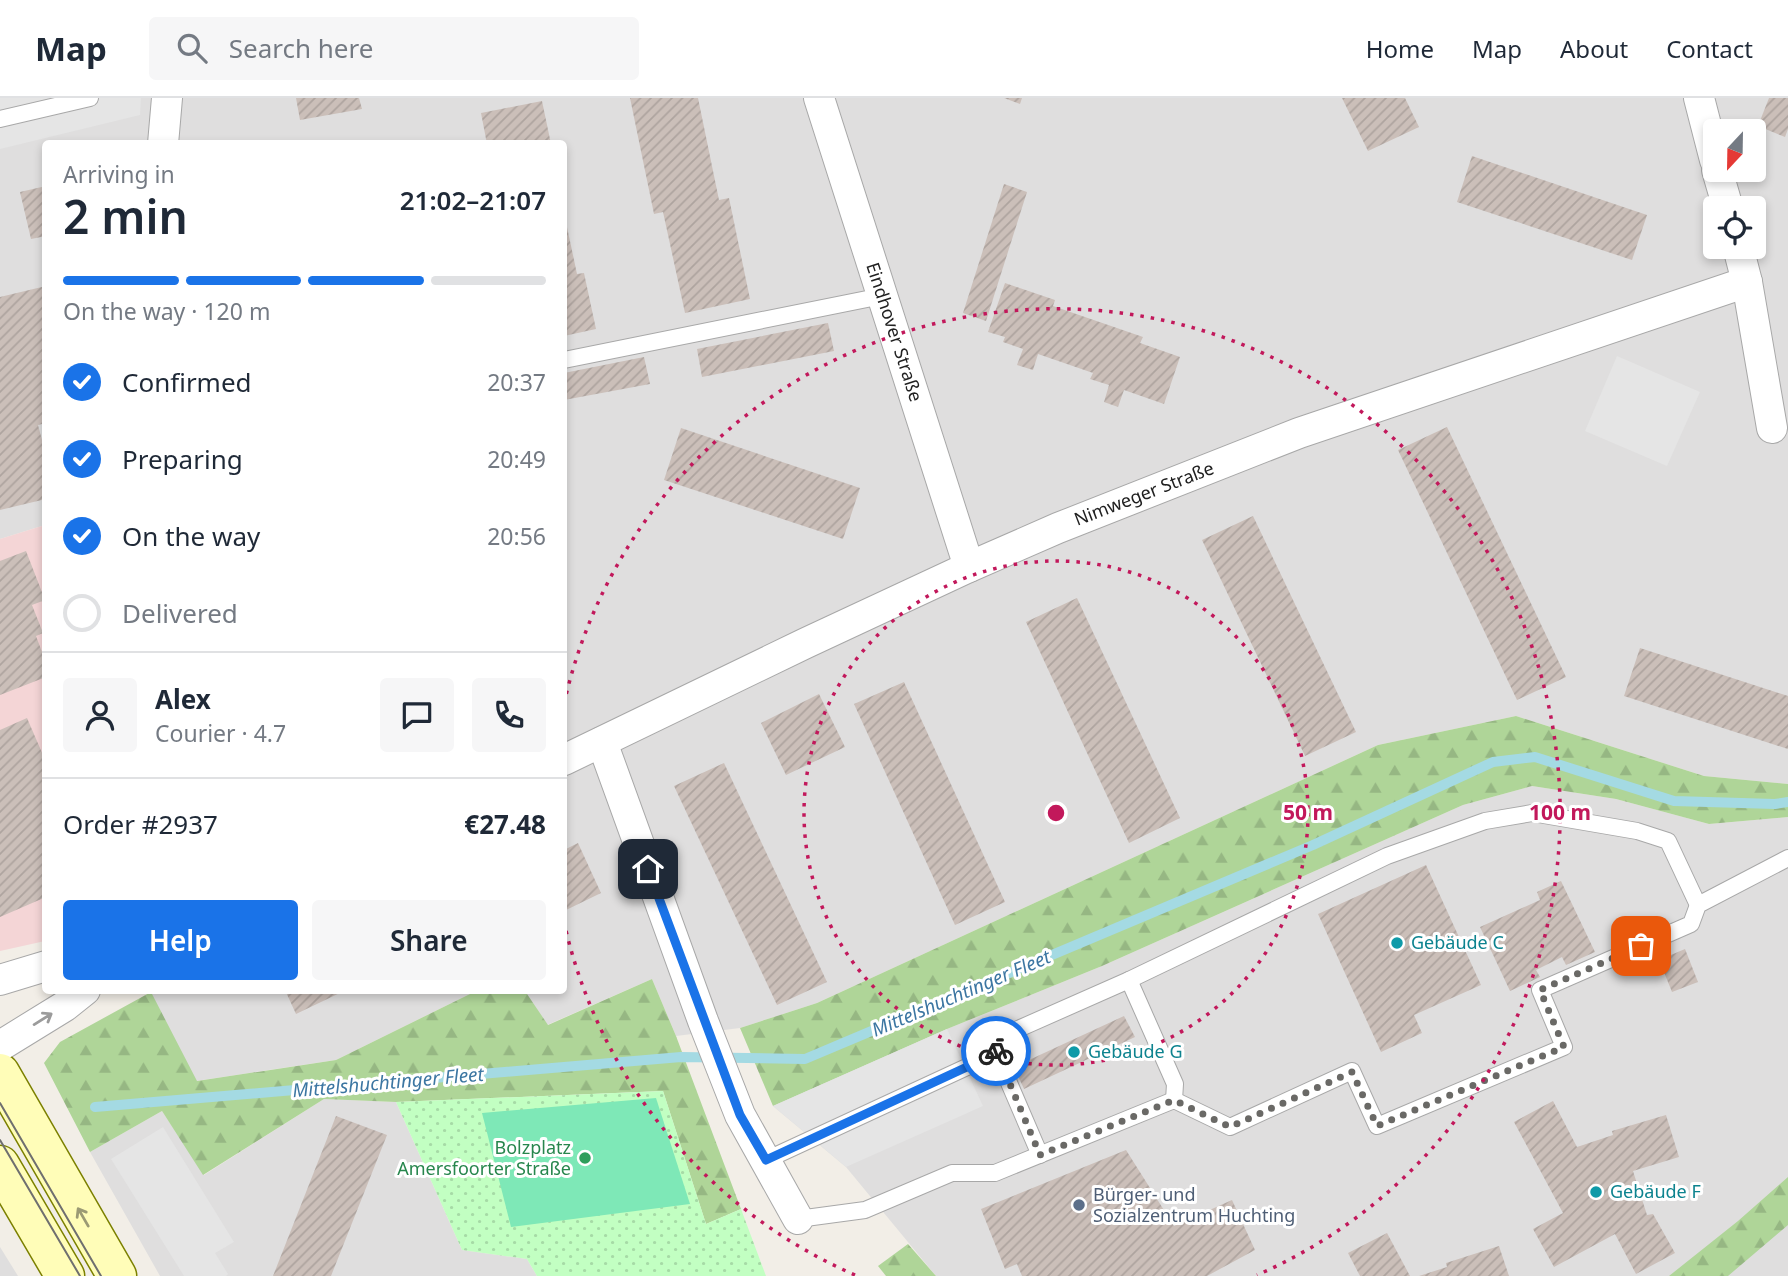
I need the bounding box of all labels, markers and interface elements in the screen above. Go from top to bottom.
search box [149,17,639,80]
text: Map [35,26,107,71]
icon: search [173,29,211,67]
text: Search here [229,30,373,66]
text: Home [1366,32,1434,65]
text: Map [1472,32,1522,65]
text: About [1560,32,1628,65]
text: Contact [1666,32,1753,65]
north arrow [1703,119,1766,182]
map controls [1703,119,1766,259]
text: Arriving in [63,158,175,190]
text: 21:02–21:07 [400,182,546,218]
text: 2 min [63,185,188,247]
button: locate [1703,196,1766,259]
street label: Eindhover Straße [861,259,929,404]
text: On the way · 120 m [63,295,270,327]
icon: check [63,363,101,401]
text: Confirmed [122,364,252,400]
text: 20:37 [487,366,546,398]
icon: check [63,440,101,478]
text: Preparing [122,441,243,477]
text: 20:49 [487,443,546,475]
street label: Nimweger Straße [1070,455,1217,531]
icon: check [63,517,101,555]
text: On the way [122,518,260,554]
text: 20:56 [487,520,546,552]
text: Delivered [122,595,238,631]
button: person [63,678,137,752]
button: chat [380,678,454,752]
button: phone [472,678,546,752]
text: Alex [155,681,211,717]
text: Courier · 4.7 [155,717,286,749]
text: 50 m [1283,798,1333,826]
text: 100 m [1529,798,1591,826]
centre of rings [1044,801,1068,825]
text: Order #2937 [63,806,218,842]
text: €27.48 [464,806,546,842]
pin [618,839,678,899]
icon: home [629,850,667,888]
button: Help [63,900,298,980]
button: Share [312,900,546,980]
pin [1611,916,1671,976]
icon: bag [1622,927,1660,965]
place label: Gebäude C [1411,930,1504,954]
marker: Gebäude C [1389,935,1405,951]
water label: Mittelshuchtinger Fleet [867,943,1055,1043]
one-way arrow [33,1012,52,1027]
courier [961,1016,1031,1086]
icon: bike [977,1032,1015,1070]
place label: Gebäude G [1088,1039,1183,1063]
marker: Gebäude G [1066,1044,1082,1060]
water label: Mittelshuchtinger Fleet [291,1061,486,1103]
place label: Bolzplatz Amersfoorter Straße [397,1135,571,1180]
marker: Bolzplatz Amersfoorter Straße [577,1150,593,1166]
place label: Gebäude F [1610,1179,1701,1203]
place label: Bürger- und Sozialzentrum Huchting [1093,1182,1295,1227]
marker: Gebäude F [1588,1184,1604,1200]
marker: Bürger- und Sozialzentrum Huchting [1071,1197,1087,1213]
one-way arrow [76,1207,89,1228]

